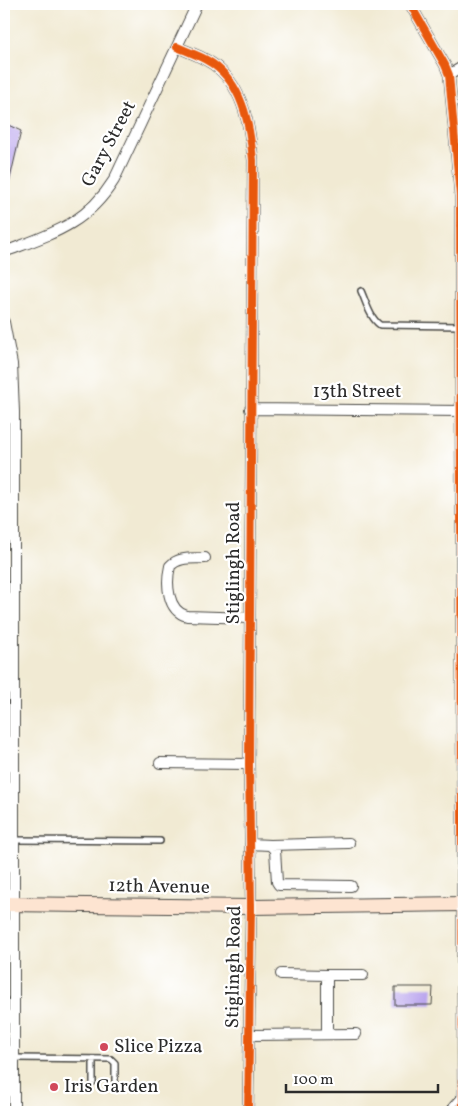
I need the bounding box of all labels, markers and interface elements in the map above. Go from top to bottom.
street label: Gary Street [75,96,143,192]
street label: 13th Street [313,379,402,405]
street label: Stiglingh Road [221,501,247,625]
street label: 12th Avenue [108,873,210,901]
street label: Stiglingh Road [220,905,248,1029]
place label: Slice Pizza [114,1034,202,1060]
marker: Slice Pizza [98,1041,110,1053]
scale bar [286,1061,438,1093]
text: 100 m [293,1070,333,1091]
place label: Iris Garden [64,1074,159,1100]
marker: Iris Garden [48,1081,60,1093]

